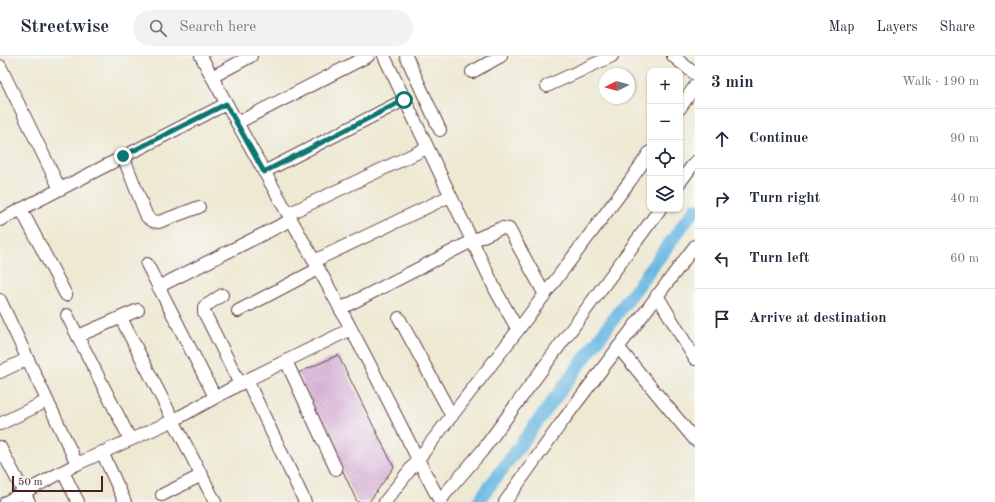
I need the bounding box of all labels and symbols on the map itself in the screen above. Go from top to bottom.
north arrow [599,68,635,104]
route start [395,91,413,109]
route end [114,147,132,165]
scale bar [12,474,103,493]

